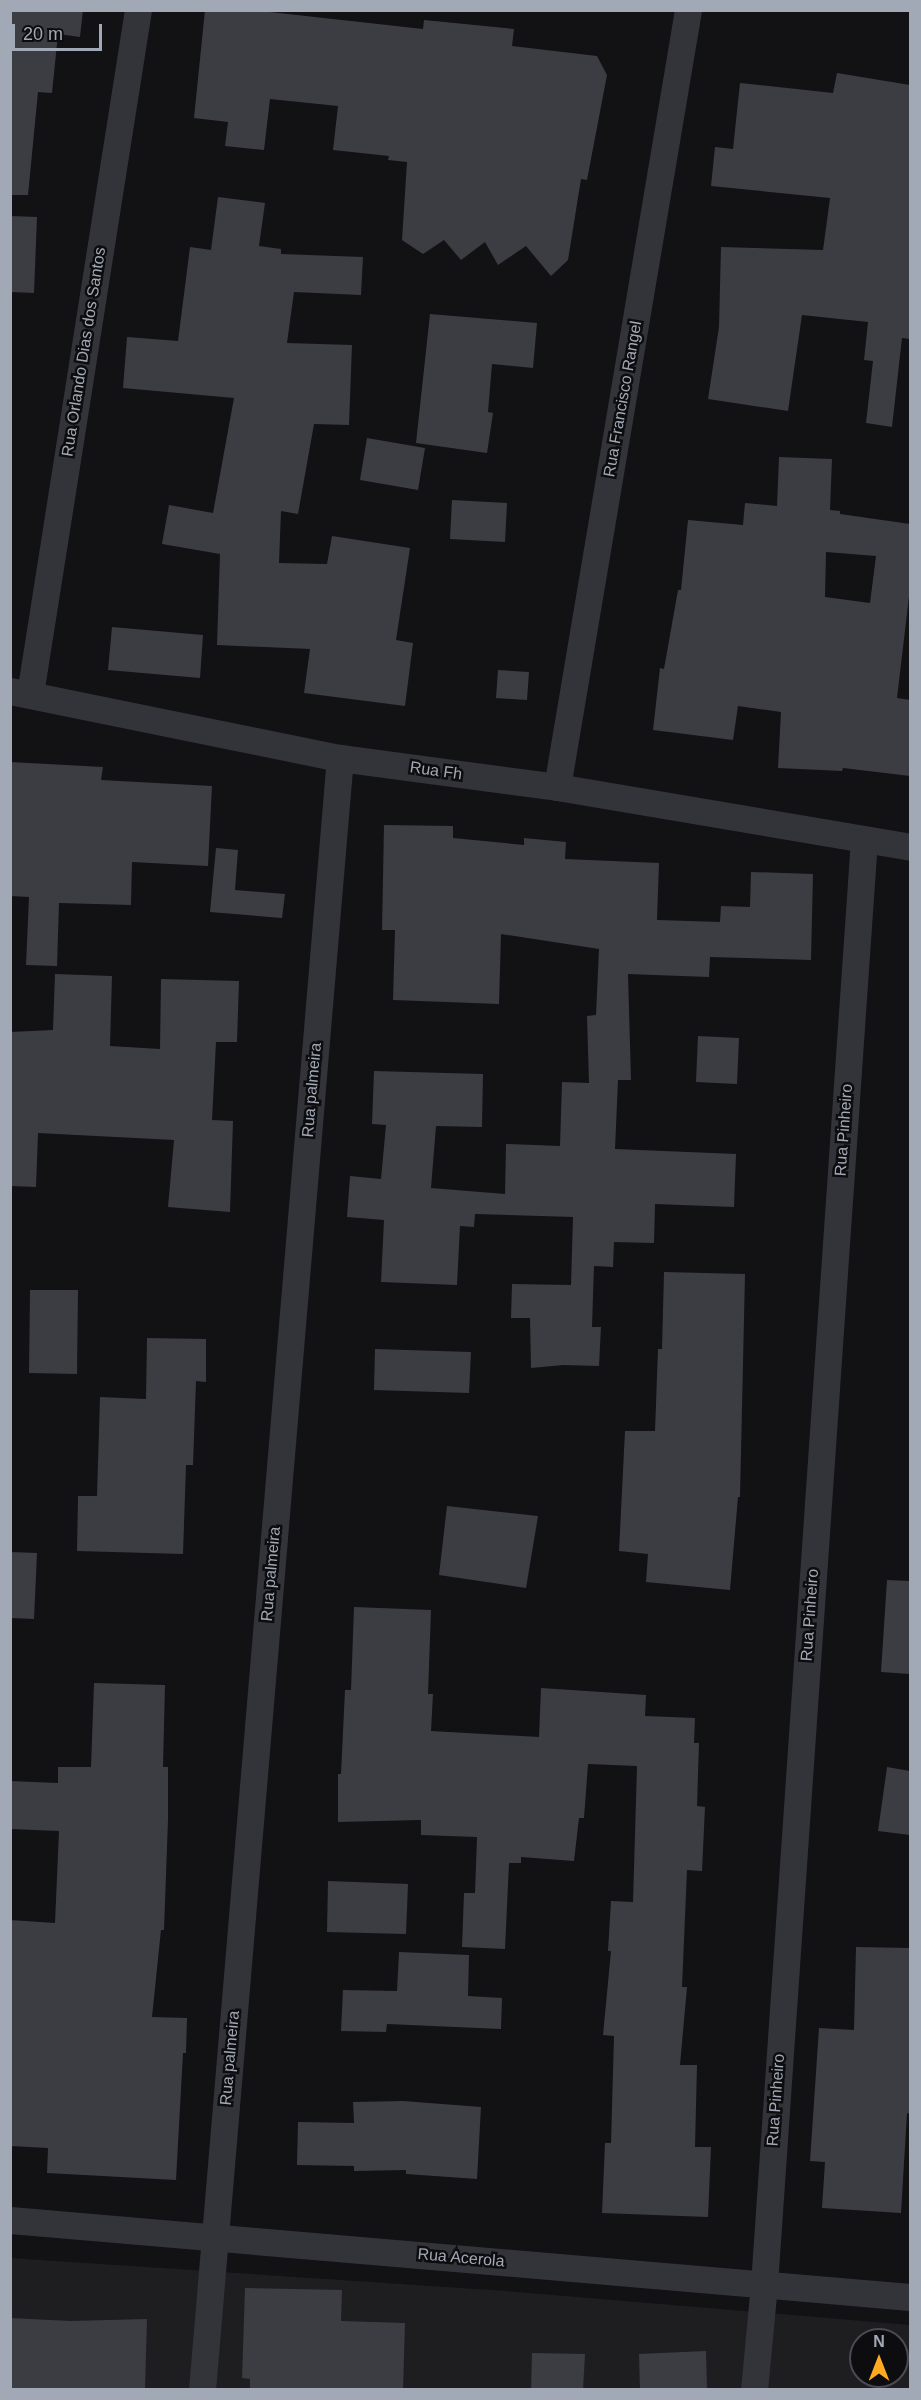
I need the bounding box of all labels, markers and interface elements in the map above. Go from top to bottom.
scale bar [15,12,105,50]
text: 20 m [23,24,63,44]
street label: Rua Orlando Dias dos Santos [58,246,110,458]
street label: Rua Francisco Rangel [600,319,646,479]
street label: Rua Fh [409,758,463,784]
street label: Rua palmeira [298,1042,326,1138]
street label: Rua Pinheiro [831,1083,857,1177]
street label: Rua palmeira [257,1526,285,1622]
street label: Rua Pinheiro [797,1568,823,1662]
street label: Rua palmeira [216,2010,244,2106]
street label: Rua Pinheiro [763,2053,789,2147]
street label: Rua Acerola [416,2245,506,2271]
north arrow [849,2328,909,2388]
text: N [873,2333,885,2350]

